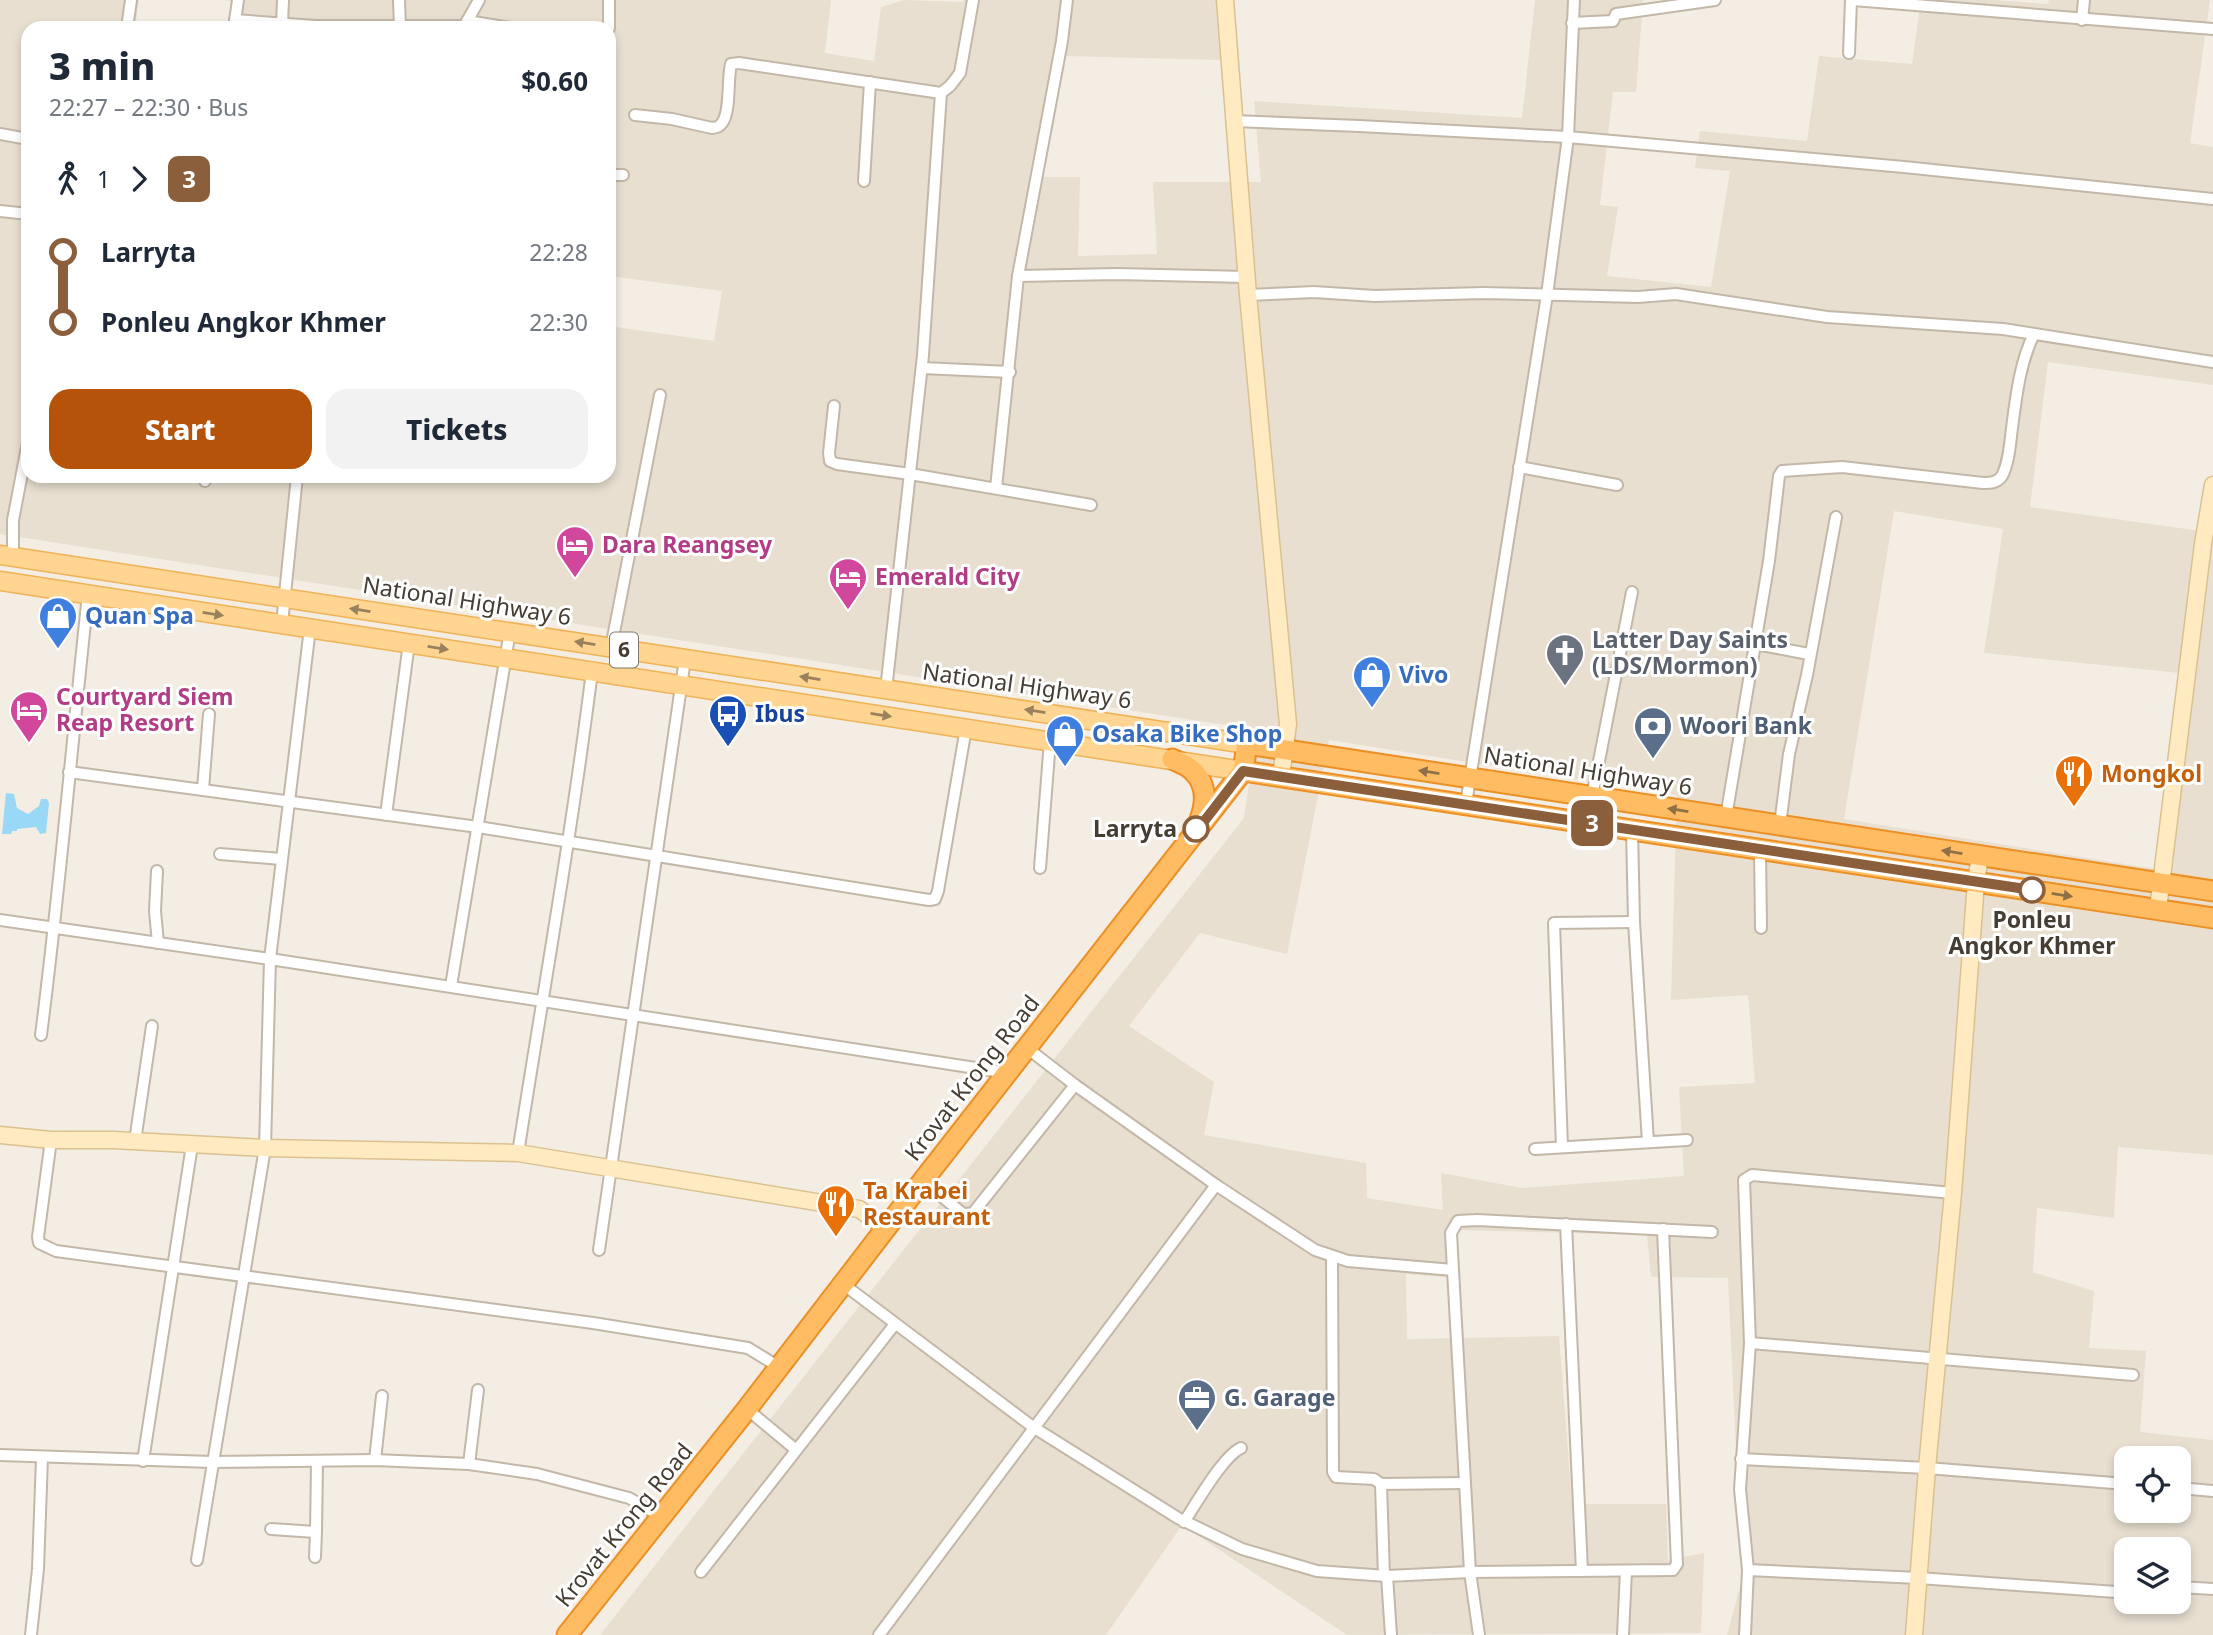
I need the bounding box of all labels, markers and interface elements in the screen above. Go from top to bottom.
text: 3 min [49,39,155,91]
text: $0.60 [521,63,588,99]
text: 22:27 – 22:30 · Bus [49,91,248,123]
icon: walk [49,160,87,198]
icon: forward [120,160,158,198]
text: 3 [182,162,196,195]
text: 1 [97,163,110,195]
text: Larryta [101,234,196,270]
text: 22:28 [529,236,588,268]
text: Ponleu Angkor Khmer [101,304,386,340]
text: 22:30 [529,306,588,338]
button: Start [49,389,312,469]
button: Tickets [326,389,588,469]
hotel icon: Dara Reangsey [554,524,596,579]
place label: Dara Reangsey [602,528,773,560]
hotel icon: Emerald City [827,556,869,611]
place label: Emerald City [875,560,1021,592]
street label: National Highway 6 [361,568,574,632]
shop icon: Quan Spa [37,595,79,650]
place label: Quan Spa [85,599,194,631]
one-way arrow [349,604,371,615]
one-way arrow [202,608,224,619]
place label: Latter Day Saints (LDS/Mormon) [1592,623,1788,681]
road number: 6 [610,632,638,668]
church icon: Latter Day Saints (LDS/Mormon) [1544,632,1586,687]
one-way arrow [574,638,596,649]
one-way arrow [427,643,449,654]
shop icon: Vivo [1351,654,1393,709]
street label: National Highway 6 [921,655,1134,716]
place label: Vivo [1399,658,1448,690]
one-way arrow [798,672,820,683]
place label: Courtyard Siem Reap Resort [56,680,233,738]
hotel icon: Courtyard Siem Reap Resort [8,689,50,744]
bus stop icon: Ibus [707,693,749,748]
place label: Ibus [755,697,805,729]
bank icon: Woori Bank [1632,705,1674,760]
one-way arrow [1023,706,1045,717]
place label: Woori Bank [1680,709,1813,741]
one-way arrow [870,710,892,721]
shop icon: Osaka Bike Shop [1044,713,1086,768]
place label: Osaka Bike Shop [1092,717,1282,749]
street label: National Highway 6 [1482,738,1695,802]
restaurant icon: Mongkol [2053,753,2095,808]
place label: Mongkol [2101,757,2202,789]
one-way arrow [1418,766,1440,777]
line badge: 3 [1569,800,1615,846]
one-way arrow [1667,804,1689,815]
text: 3 [1585,806,1599,839]
place label: Larryta [1093,812,1177,844]
marker: Larryta [1183,816,1209,842]
one-way arrow [1941,846,1963,857]
marker: Ponleu Angkor Khmer [2019,877,2045,903]
one-way arrow [2051,889,2073,900]
place label: Ponleu Angkor Khmer [1949,903,2115,961]
street label: Krovat Krong Road [896,988,1046,1167]
place label: Ta Krabei Restaurant [863,1174,991,1232]
restaurant icon: Ta Krabei Restaurant [815,1183,857,1238]
office icon: G. Garage [1176,1377,1218,1432]
place label: G. Garage [1224,1381,1335,1413]
street label: Krovat Krong Road [547,1436,699,1613]
map controls [2114,1446,2191,1614]
button: locate [2114,1446,2191,1523]
button: layers [2114,1537,2191,1614]

